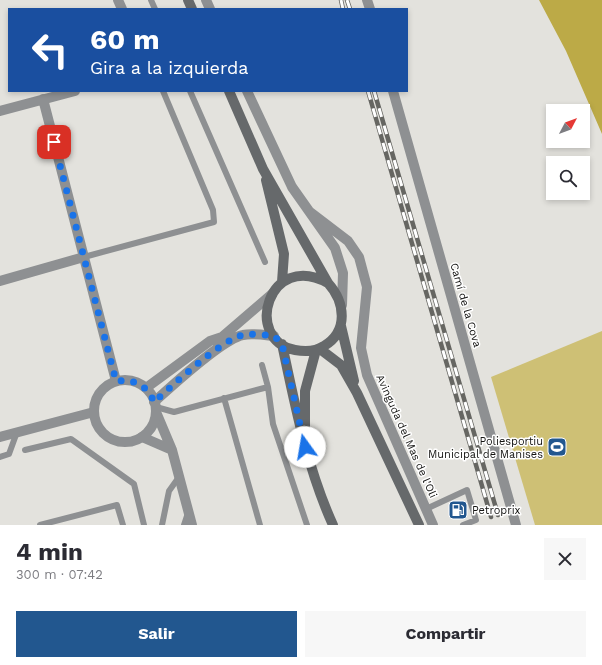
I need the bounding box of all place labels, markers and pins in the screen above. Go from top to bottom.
pin [37,125,71,159]
place label: Poliesportiu Municipal de Manises [428,435,543,461]
sports icon: Poliesportiu Municipal de Manises [546,436,568,458]
fuel station icon: Petroprix [447,499,469,521]
place label: Petroprix [472,504,521,517]

